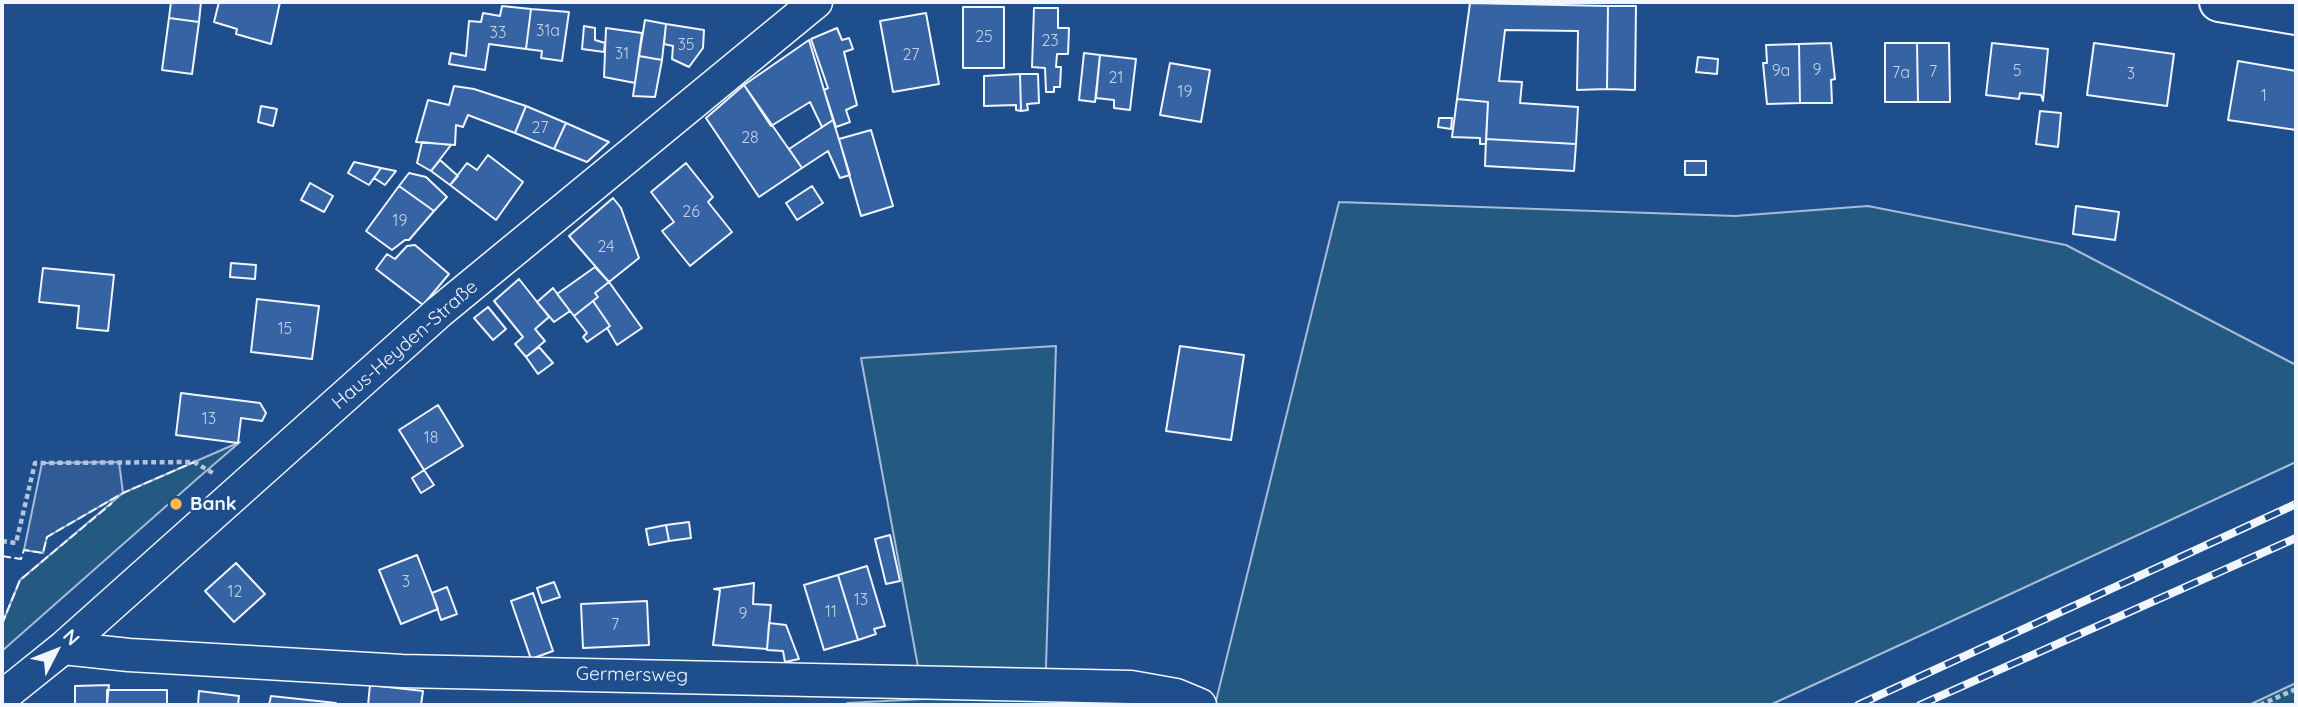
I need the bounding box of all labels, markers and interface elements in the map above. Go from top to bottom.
house number: 31a [536,21,560,41]
house number: 33 [490,23,506,43]
house number: 25 [975,27,993,47]
house number: 23 [1041,31,1059,51]
house number: 35 [677,35,695,55]
house number: 31 [615,44,629,64]
house number: 27 [903,45,919,65]
house number: 9 [1813,60,1821,80]
house number: 9a [1772,61,1790,81]
house number: 5 [2013,61,2021,81]
house number: 7 [1929,62,1937,82]
house number: 7a [1892,63,1910,83]
house number: 3 [2127,64,2135,84]
house number: 21 [1109,68,1123,88]
house number: 19 [1178,82,1192,102]
house number: 1 [2261,86,2267,106]
house number: 27 [532,118,548,138]
house number: 28 [741,128,759,148]
house number: 26 [682,202,700,222]
house number: 19 [393,211,407,231]
house number: 24 [597,237,615,257]
street label: Haus-Heyden-Straße [327,275,483,415]
house number: 15 [278,319,292,339]
house number: 13 [202,409,216,429]
house number: 18 [424,428,438,448]
place label: Bank [190,493,237,515]
marker: Bank [168,496,184,512]
house number: 3 [402,572,410,592]
house number: 12 [228,582,242,602]
house number: 13 [854,590,868,610]
house number: 11 [825,602,837,622]
house number: 9 [739,604,747,624]
house number: 7 [611,615,619,635]
north arrow [21,616,91,686]
text: N [58,624,85,650]
street label: Germersweg [576,663,688,687]

